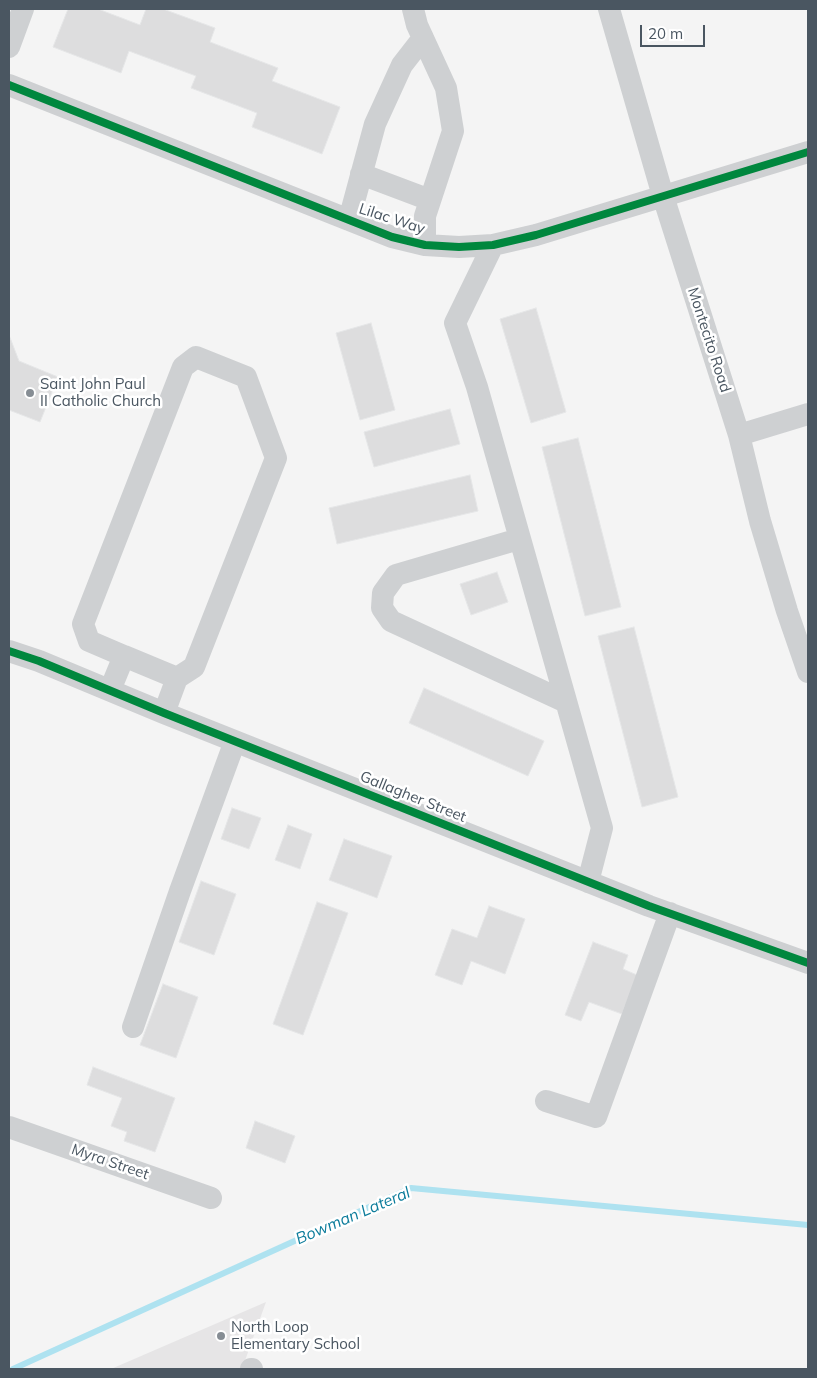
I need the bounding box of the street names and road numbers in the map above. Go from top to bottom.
street label: Lilac Way [357,200,427,238]
street label: Montecito Road [684,285,734,395]
street label: Gallagher Street [357,768,469,826]
street label: Myra Street [69,1140,151,1184]

